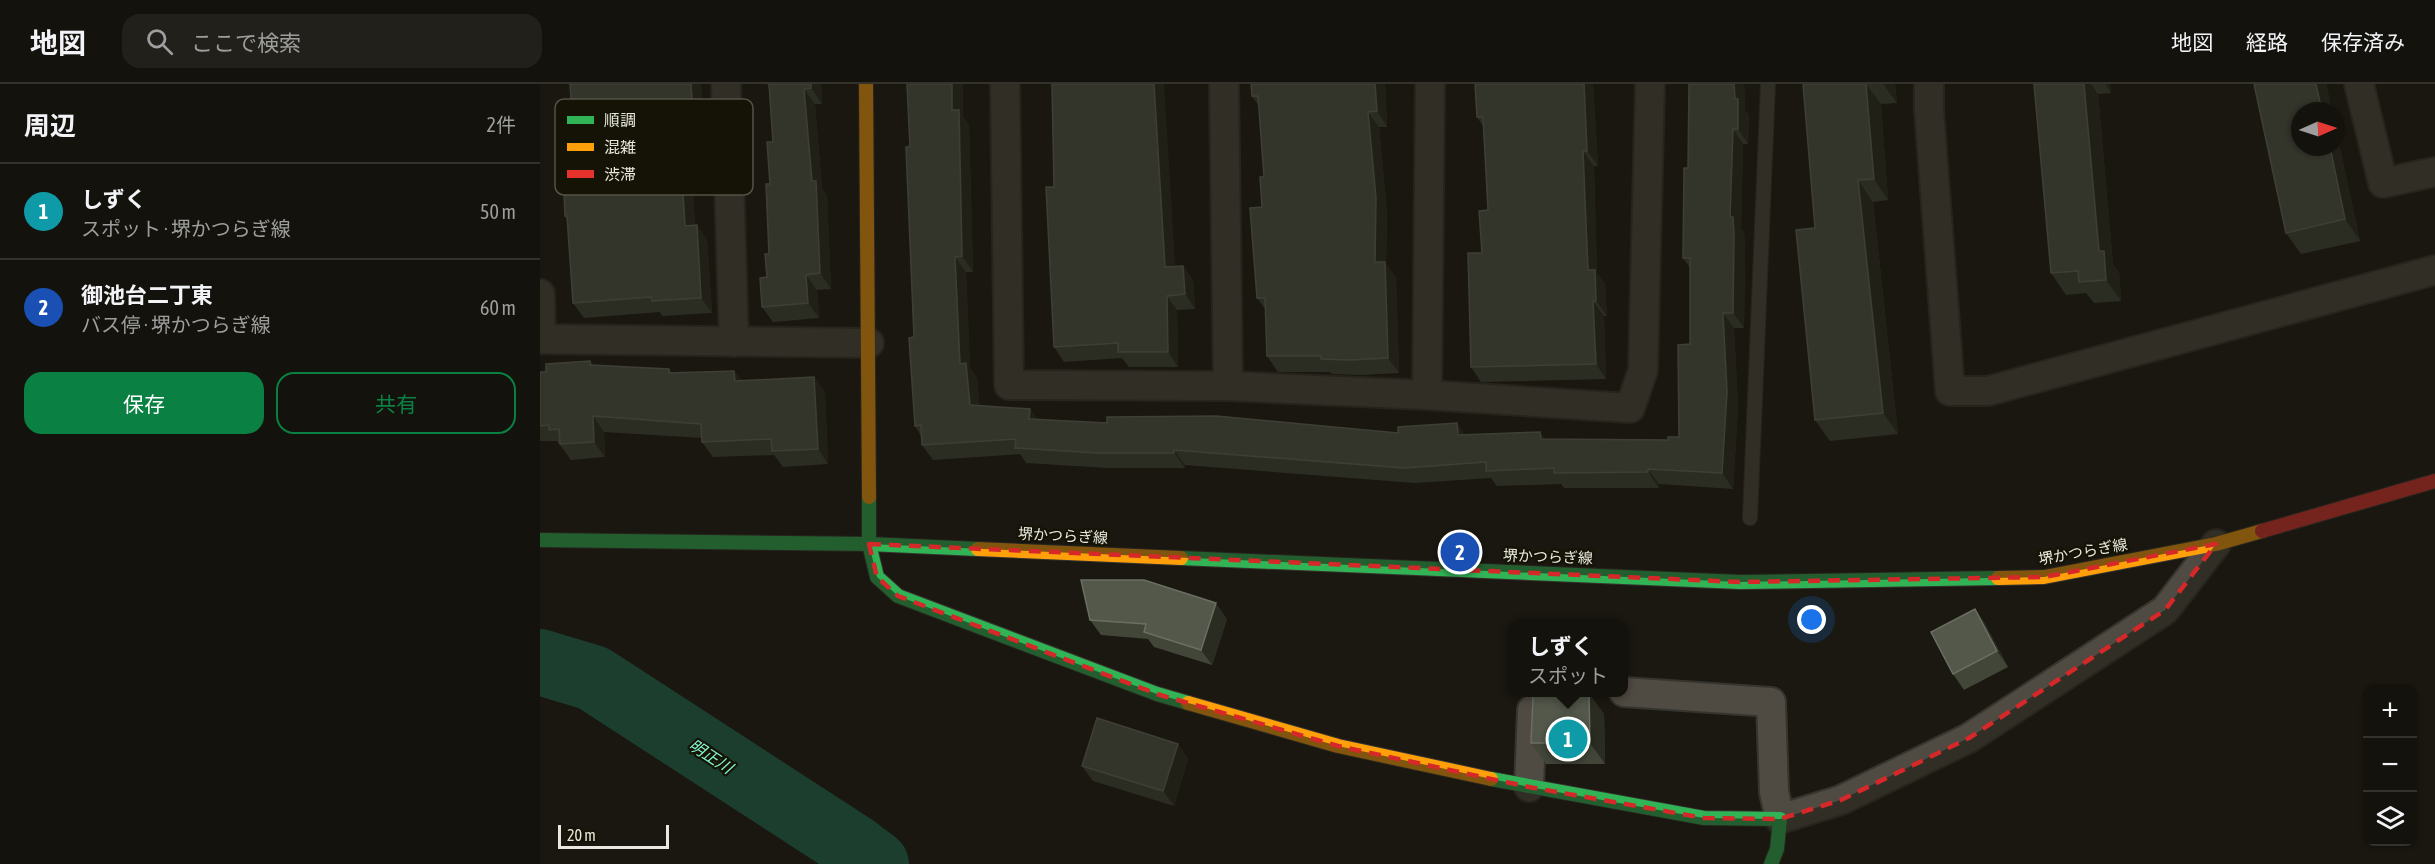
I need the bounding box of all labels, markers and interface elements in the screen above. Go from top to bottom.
search box [122,14,542,68]
icon: search [143,25,176,58]
text: 地図 [30,27,86,59]
text: ここで検索 [191,30,301,56]
text: 地図 [2171,30,2213,54]
text: 経路 [2246,30,2288,54]
text: 保存済み [2321,30,2405,54]
legend [555,99,753,195]
north arrow [2291,102,2345,156]
text: 周辺 [24,111,76,141]
text: 順調 [604,111,636,129]
text: 2件 [487,113,516,136]
text: 混雑 [604,138,636,156]
text: 渋滞 [604,165,636,183]
text: しずく [81,186,147,212]
text: 1 [39,200,48,223]
text: 50 m [480,200,516,223]
text: スポット · 堺かつらぎ線 [81,217,291,240]
text: 御池台二丁東 [81,282,213,308]
text: 2 [39,296,48,319]
text: 60 m [480,296,516,319]
text: バス停 · 堺かつらぎ線 [81,313,271,336]
button: 保存 [24,372,264,434]
button: 共有 [276,372,516,434]
street label: 堺かつらぎ線 [1018,525,1108,546]
pin: 2 [1440,530,1480,574]
street label: 堺かつらぎ線 [2037,535,2129,568]
street label: 堺かつらぎ線 [1503,546,1593,567]
your location [1797,605,1826,634]
popup [1508,619,1628,697]
text: しずく [1528,633,1594,659]
text: スポット [1528,664,1608,687]
map controls [2363,684,2417,846]
button: + [2363,684,2417,738]
pin: 1 [1548,716,1588,762]
water label: 明正川 [686,735,738,778]
button: − [2363,738,2417,792]
button: layers [2363,792,2417,846]
scale bar [558,822,669,850]
text: 20 m [567,826,596,844]

